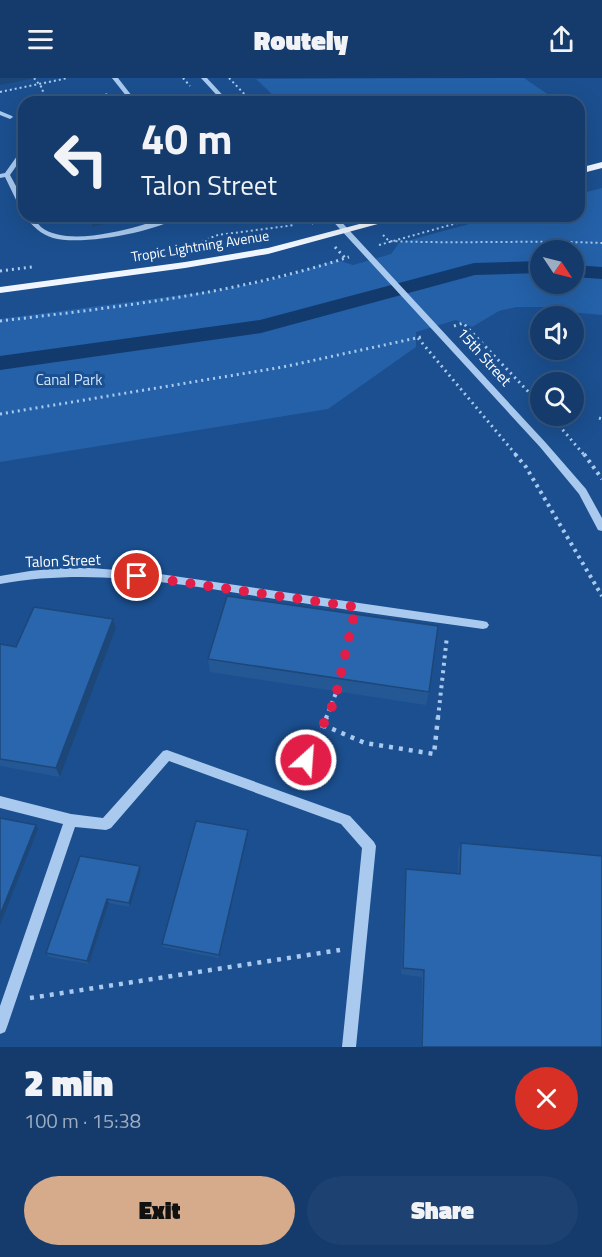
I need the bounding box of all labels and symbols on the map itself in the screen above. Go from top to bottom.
street label: Tropic Lightning Avenue [129,224,270,267]
north arrow [530,240,584,294]
street label: 15th Street [452,322,518,392]
park label: Canal Park [36,368,102,391]
street label: Talon Street [25,548,102,573]
pin [111,550,162,601]
position arrow [274,728,338,792]

